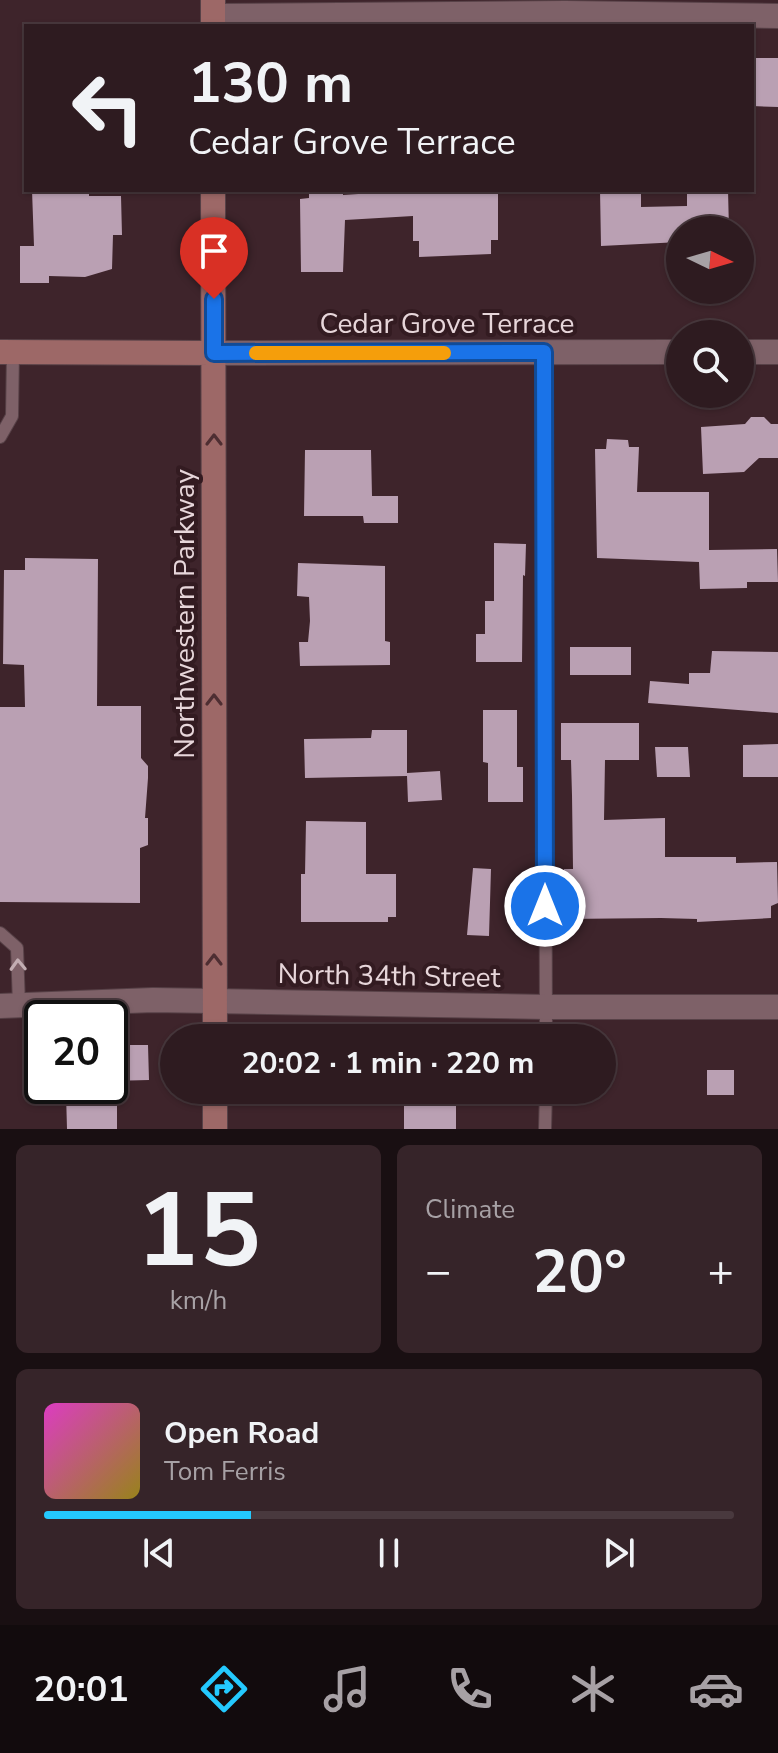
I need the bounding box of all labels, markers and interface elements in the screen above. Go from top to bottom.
text: 130 m [188,45,353,122]
icon: left [56,56,160,160]
text: Cedar Grove Terrace [188,118,516,167]
north arrow [666,216,754,304]
map controls [666,216,754,408]
pin [180,217,248,299]
icon: arrive [192,229,236,273]
street label: Cedar Grove Terrace [320,305,574,343]
button: search [666,320,754,408]
one-way arrow [205,433,223,446]
street label: Northwestern Parkway [166,469,204,759]
one-way arrow [205,693,223,706]
position arrow [503,864,587,948]
one-way arrow [205,953,223,966]
street label: North 34th Street [277,955,501,997]
one-way arrow [9,958,26,971]
speed limit sign: 20 [24,1000,128,1104]
text: 20:02 · 1 min · 220 m [242,1043,534,1084]
text: 15 [136,1160,261,1302]
text: Climate [425,1192,515,1227]
text: 20° [532,1231,627,1313]
text: − [425,1242,451,1302]
text: + [708,1242,734,1302]
text: km/h [170,1283,227,1318]
text: Open Road [164,1413,319,1454]
text: Tom Ferris [164,1454,286,1489]
icon: previous [137,1531,181,1575]
icon: pause [367,1531,411,1575]
icon: next [597,1531,641,1575]
icon: directions [196,1661,252,1717]
icon: music [319,1661,375,1717]
icon: phone [442,1661,498,1717]
icon: climate [565,1661,621,1717]
icon: car [688,1661,744,1717]
text: 20:01 [34,1665,129,1714]

